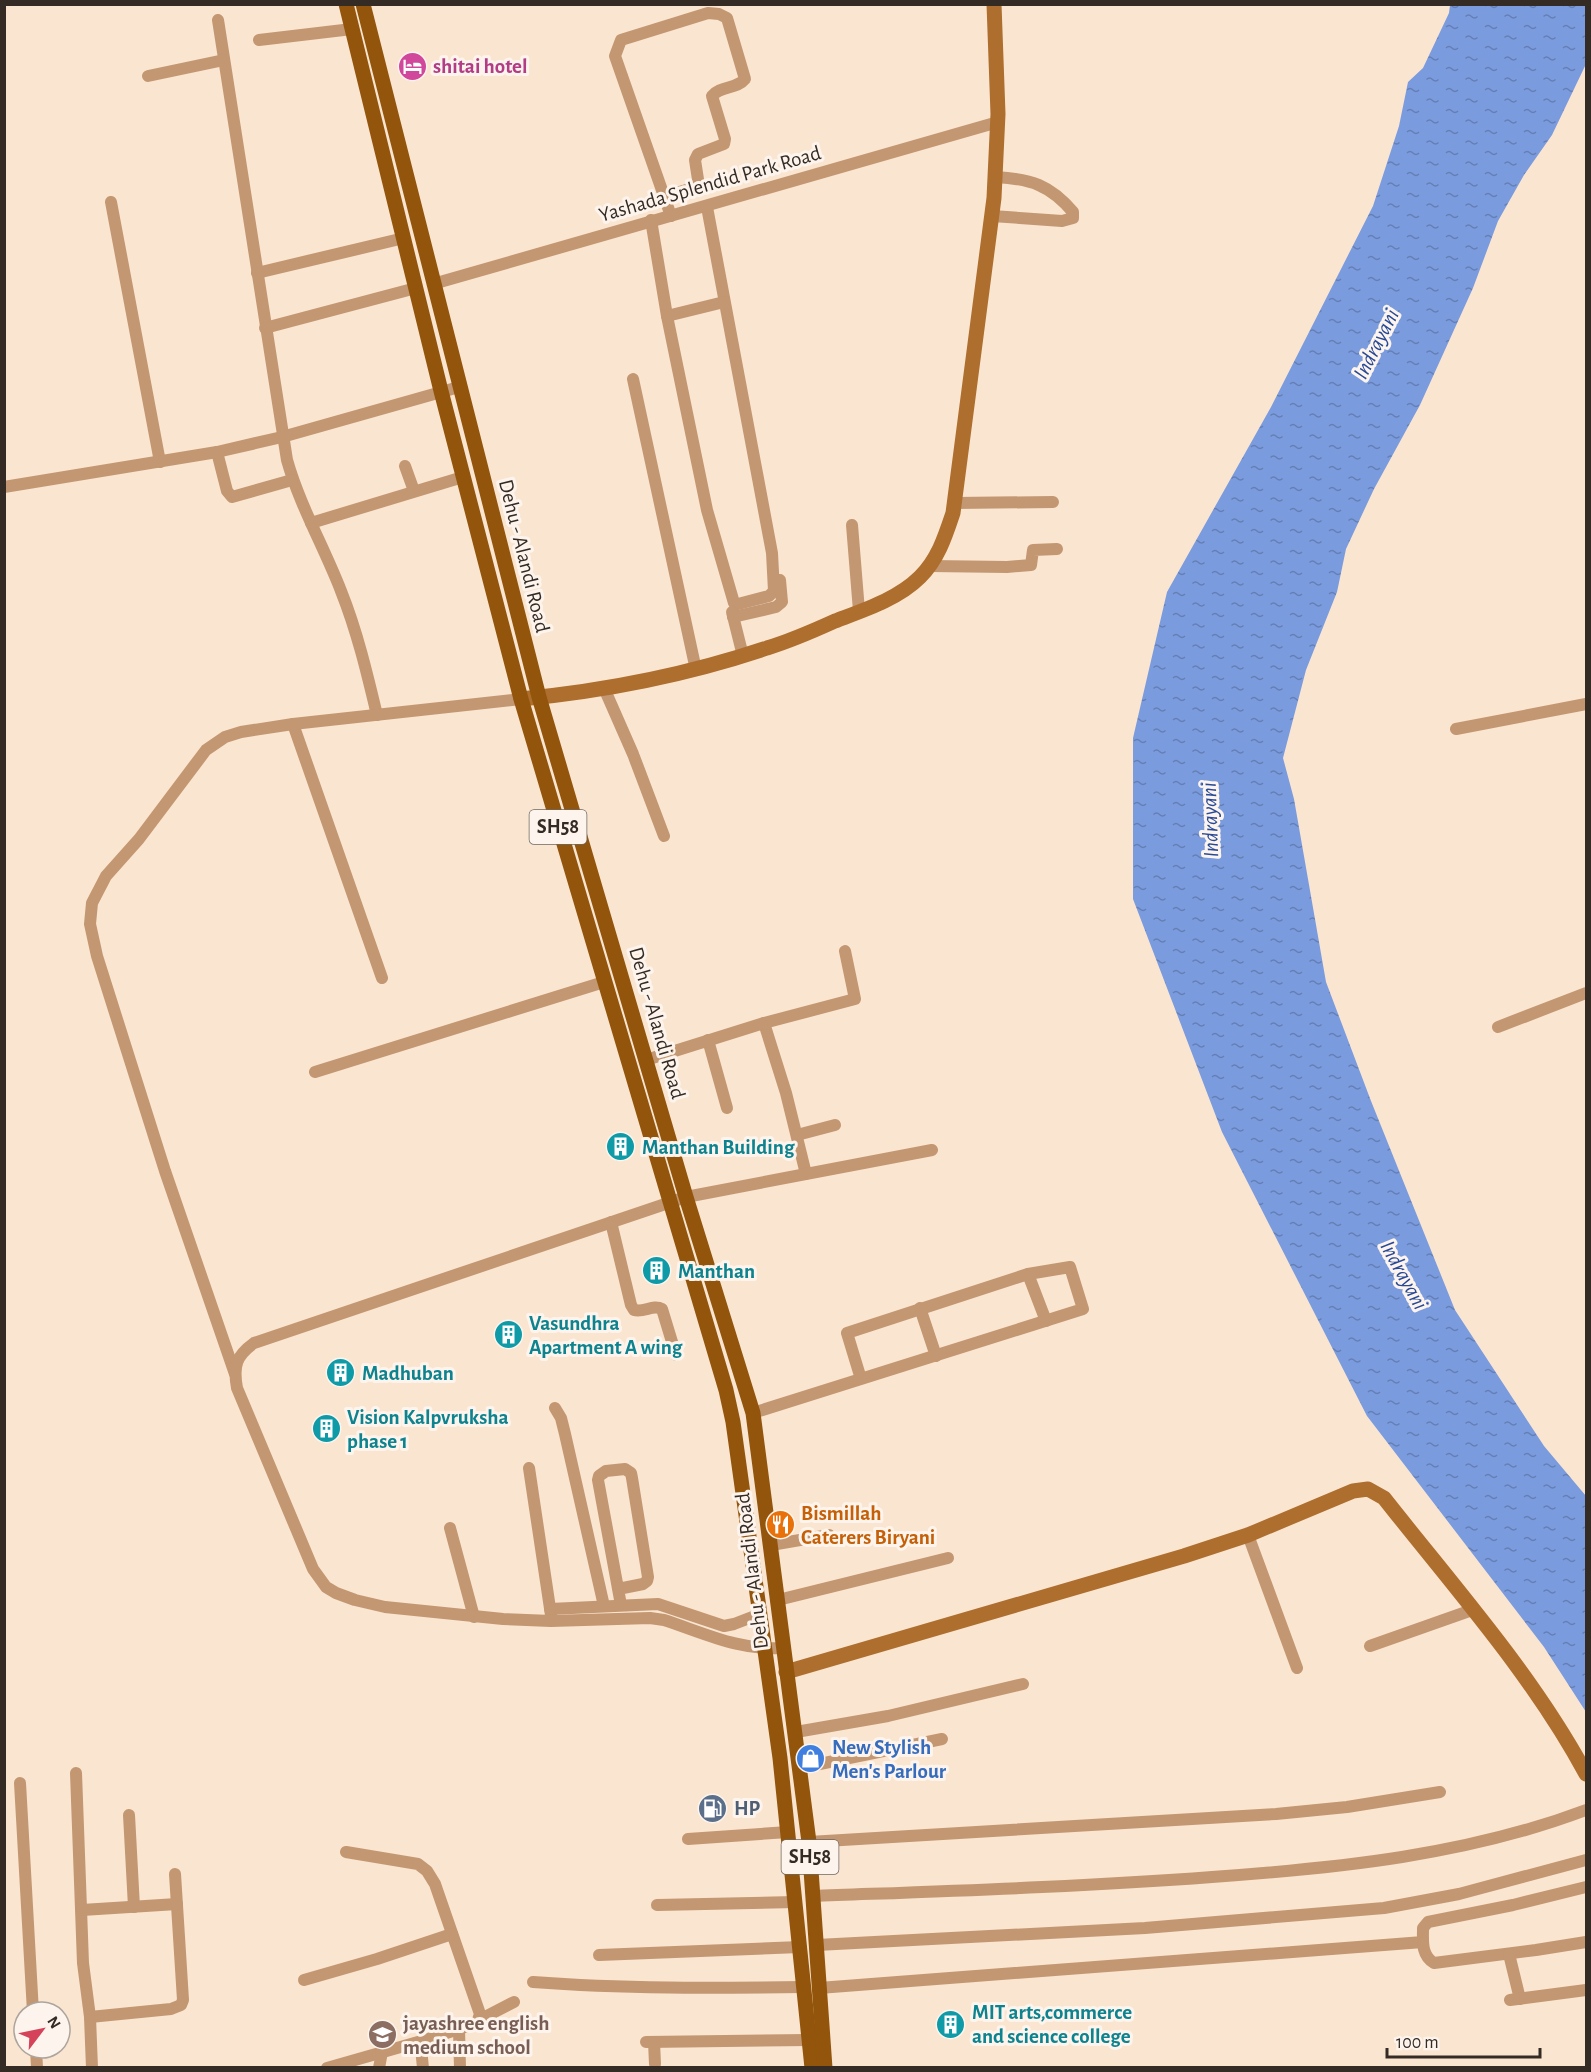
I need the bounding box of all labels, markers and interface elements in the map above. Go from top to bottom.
hotel icon: shitai hotel [396,50,428,82]
place label: shitai hotel [433,56,527,77]
street label: Yashada Splendid Park Road [597,142,824,226]
water label: Indrayani [1349,305,1403,383]
street label: Dehu - Alandi Road [495,477,553,635]
water label: Indrayani [1198,782,1222,858]
road number: SH58 [530,810,586,844]
street label: Dehu - Alandi Road [625,945,689,1102]
building icon: Manthan Building [605,1131,637,1163]
place label: Manthan Building [642,1137,795,1158]
water label: Indrayani [1376,1237,1432,1313]
building icon: Manthan [641,1255,673,1287]
place label: Manthan [678,1261,755,1282]
place label: Vasundhra Apartment A wing [529,1313,683,1358]
building icon: Vasundhra Apartment A wing [492,1319,524,1351]
building icon: Madhuban [325,1357,357,1389]
place label: Madhuban [362,1363,454,1384]
place label: Vision Kalpvruksha phase 1 [347,1407,509,1452]
building icon: Vision Kalpvruksha phase 1 [310,1413,342,1445]
street label: Dehu - Alandi Road [732,1492,772,1650]
place label: Bismillah Caterers Biryani [801,1503,935,1548]
restaurant icon: Bismillah Caterers Biryani [764,1509,796,1541]
place label: New Stylish Men's Parlour [832,1737,947,1782]
shop icon: New Stylish Men's Parlour [795,1743,827,1775]
fuel station icon: HP [697,1792,729,1824]
place label: HP [734,1798,761,1819]
road number: SH58 [782,1840,838,1874]
north arrow [12,2000,72,2060]
place label: MIT arts,commerce and science college [972,2002,1132,2047]
building icon: MIT arts,commerce and science college [935,2008,967,2040]
place label: jayashree english medium school [403,2013,549,2058]
text: N [44,2014,64,2032]
school or university icon: jayashree english medium school [366,2019,398,2051]
scale bar [1387,2021,1540,2059]
text: 100 m [1396,2034,1439,2052]

